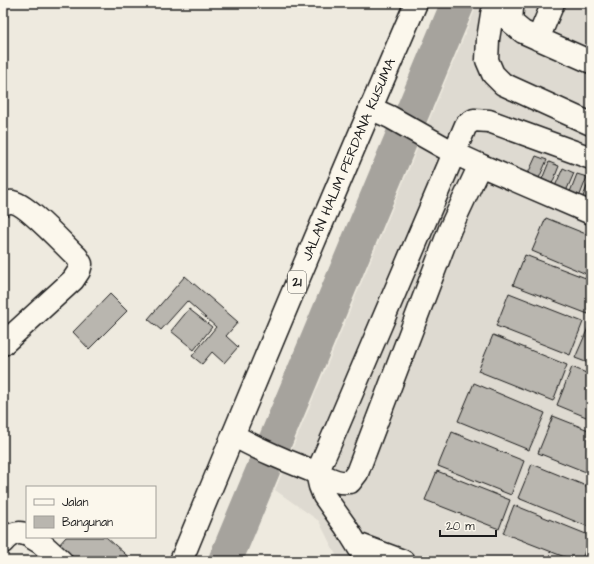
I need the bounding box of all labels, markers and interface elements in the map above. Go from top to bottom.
street label: JALAN HALIM PERDANA KUSUMA [297,55,401,264]
road number: 21 [288,271,306,293]
legend [26,486,156,538]
text: Jalan [62,494,88,511]
scale bar [440,512,496,538]
text: Bangunan [62,514,113,532]
text: 20 m [446,518,475,535]

